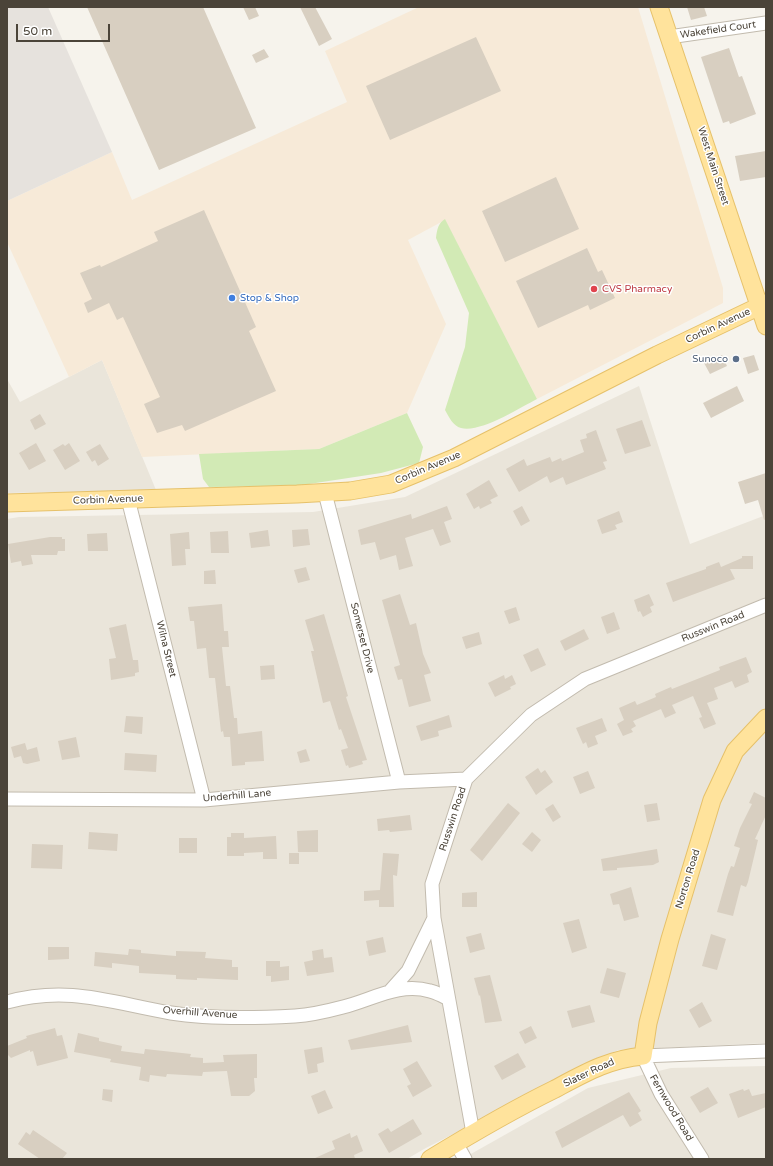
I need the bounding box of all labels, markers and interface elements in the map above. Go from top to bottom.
scale bar [18,16,112,42]
street label: Wakefield Court [679,19,757,41]
text: 50 m [23,24,52,38]
street label: West Main Street [695,125,731,207]
place label: CVS Pharmacy [602,283,672,295]
marker: CVS Pharmacy [589,284,599,294]
place label: Stop & Shop [240,292,299,304]
marker: Stop & Shop [227,293,237,303]
street label: Corbin Avenue [684,306,752,346]
place label: Sunoco [692,353,728,365]
marker: Sunoco [731,354,741,364]
street label: Corbin Avenue [393,449,463,487]
street label: Corbin Avenue [73,493,143,507]
street label: Somerset Drive [347,601,377,675]
street label: Russwin Road [680,609,746,645]
street label: Wilna Street [153,619,179,679]
street label: Russwin Road [437,785,469,853]
street label: Underhill Lane [202,787,272,805]
street label: Norton Road [673,848,703,910]
street label: Overhill Avenue [162,1004,238,1022]
street label: Slater Road [562,1056,616,1090]
street label: Fernwood Road [646,1073,696,1143]

